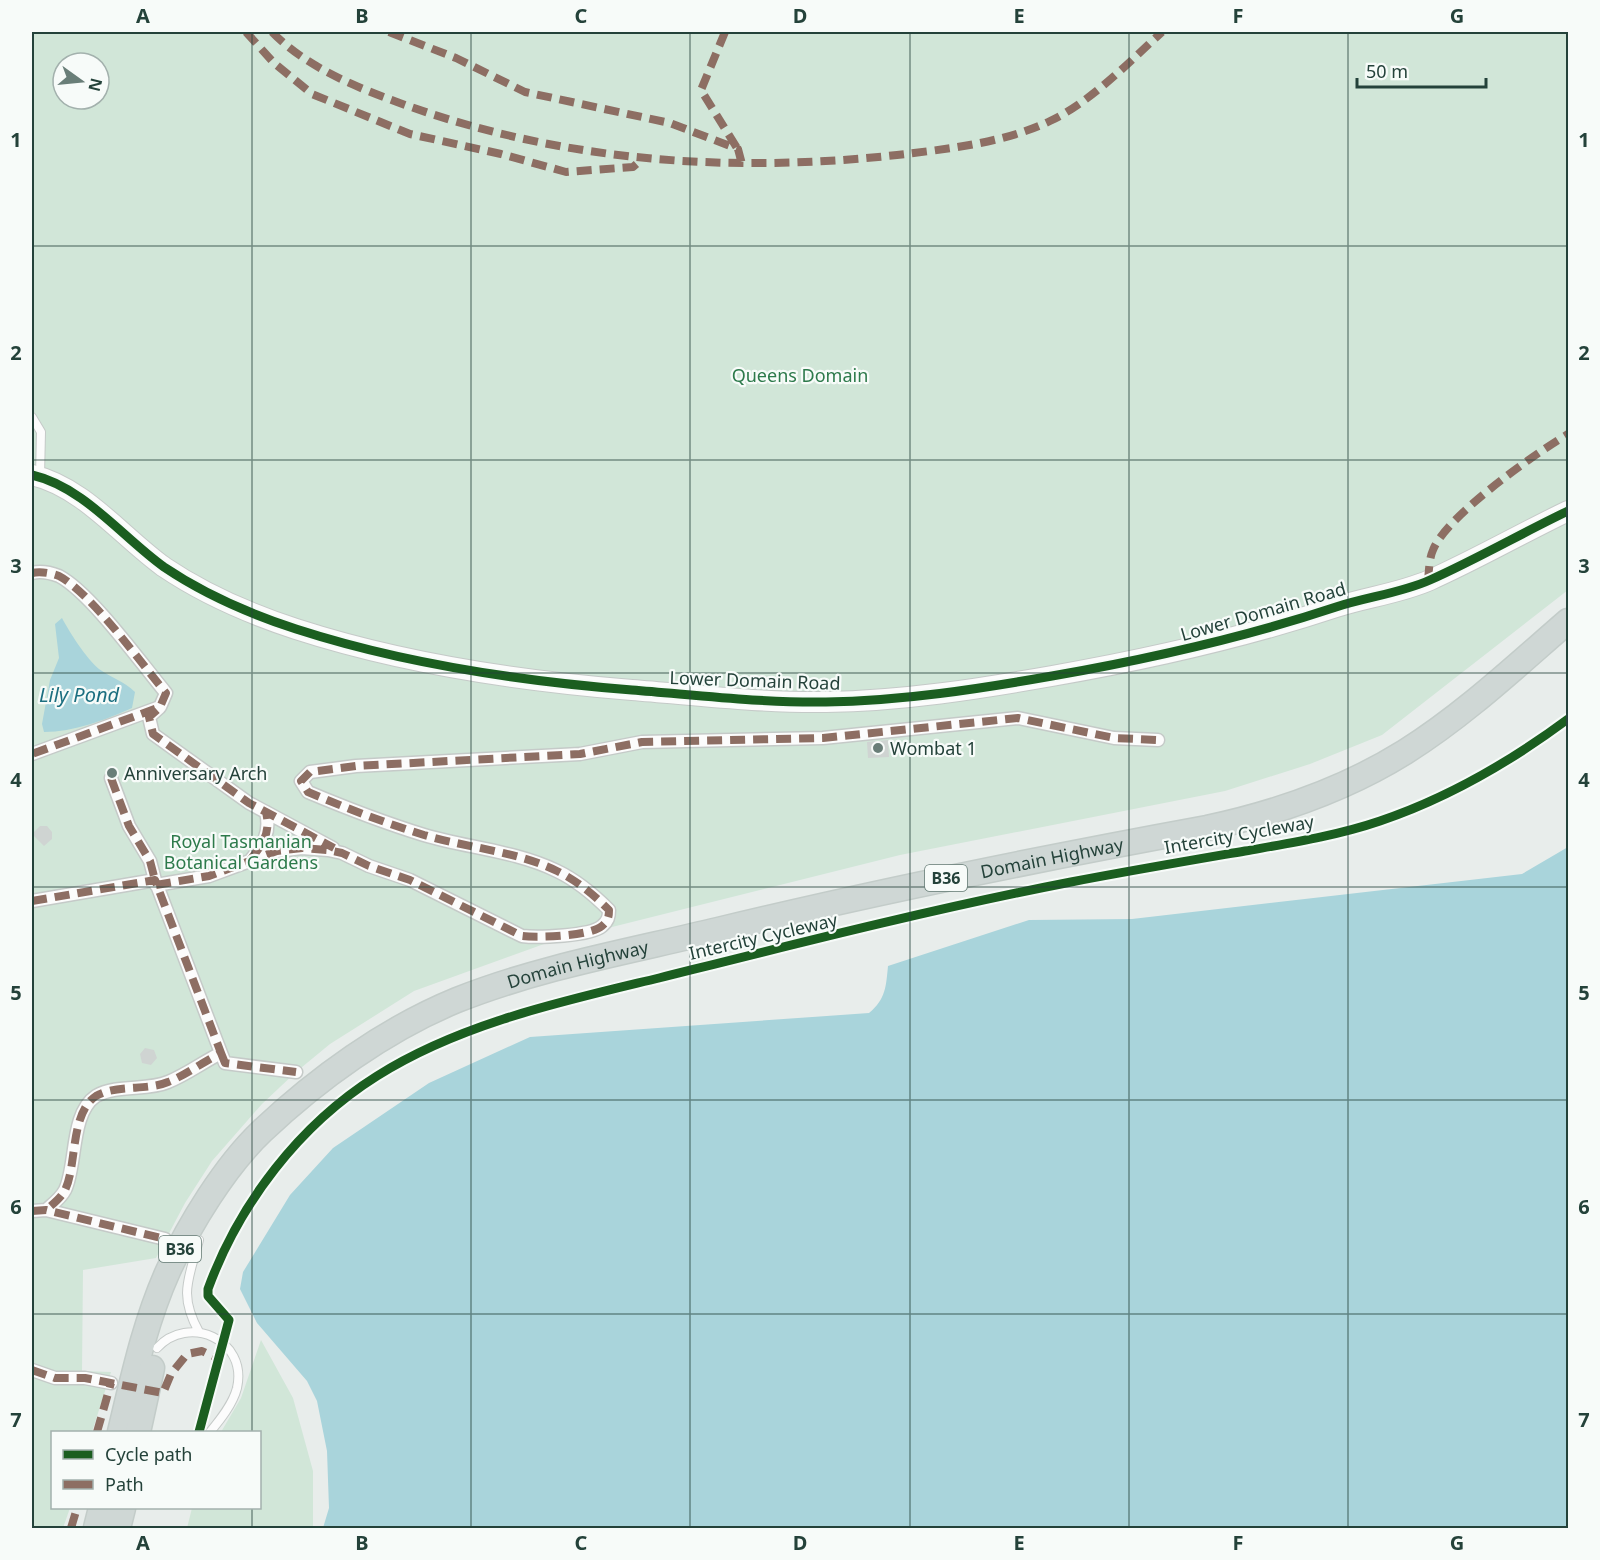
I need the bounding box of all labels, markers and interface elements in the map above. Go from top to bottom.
text: A [136,2,150,29]
text: B [355,2,369,29]
text: C [575,2,588,29]
text: D [793,2,807,29]
text: E [1013,2,1025,29]
text: F [1233,2,1243,29]
text: G [1450,2,1464,29]
north arrow [51,51,111,111]
scale bar [1357,51,1486,89]
text: 50 m [1366,59,1408,83]
text: N [83,76,108,94]
text: 1 [10,126,22,153]
text: 1 [1578,126,1590,153]
text: 2 [10,339,22,366]
text: 2 [1578,339,1590,366]
park label: Queens Domain [732,363,868,387]
text: 3 [10,552,22,579]
text: 3 [1578,552,1590,579]
street label: Lower Domain Road [1177,576,1349,646]
street label: Lower Domain Road [669,665,841,695]
water label: Lily Pond [39,681,120,708]
place label: Wombat 1 [890,736,977,760]
marker: Wombat 1 [871,741,885,755]
place label: Anniversary Arch [124,761,267,785]
text: 4 [10,766,22,793]
marker: Anniversary Arch [105,766,119,780]
text: 4 [1578,766,1590,793]
street label: Intercity Cycleway [1162,809,1317,859]
park label: Royal Tasmanian Botanical Gardens [164,829,318,874]
street label: Domain Highway [978,832,1126,883]
road number: B36 [925,865,967,891]
street label: Intercity Cycleway [686,907,840,965]
street label: Domain Highway [504,934,651,994]
text: 5 [10,979,22,1006]
text: 5 [1578,979,1590,1006]
text: 6 [10,1193,22,1220]
text: 6 [1578,1193,1590,1220]
road number: B36 [159,1236,201,1262]
text: 7 [10,1406,22,1433]
text: 7 [1578,1406,1590,1433]
legend [51,1431,261,1509]
text: Cycle path [105,1442,192,1466]
text: Path [105,1472,144,1496]
text: A [136,1529,150,1556]
text: B [355,1529,369,1556]
text: C [575,1529,588,1556]
text: D [793,1529,807,1556]
text: E [1013,1529,1025,1556]
text: F [1233,1529,1243,1556]
text: G [1450,1529,1464,1556]

